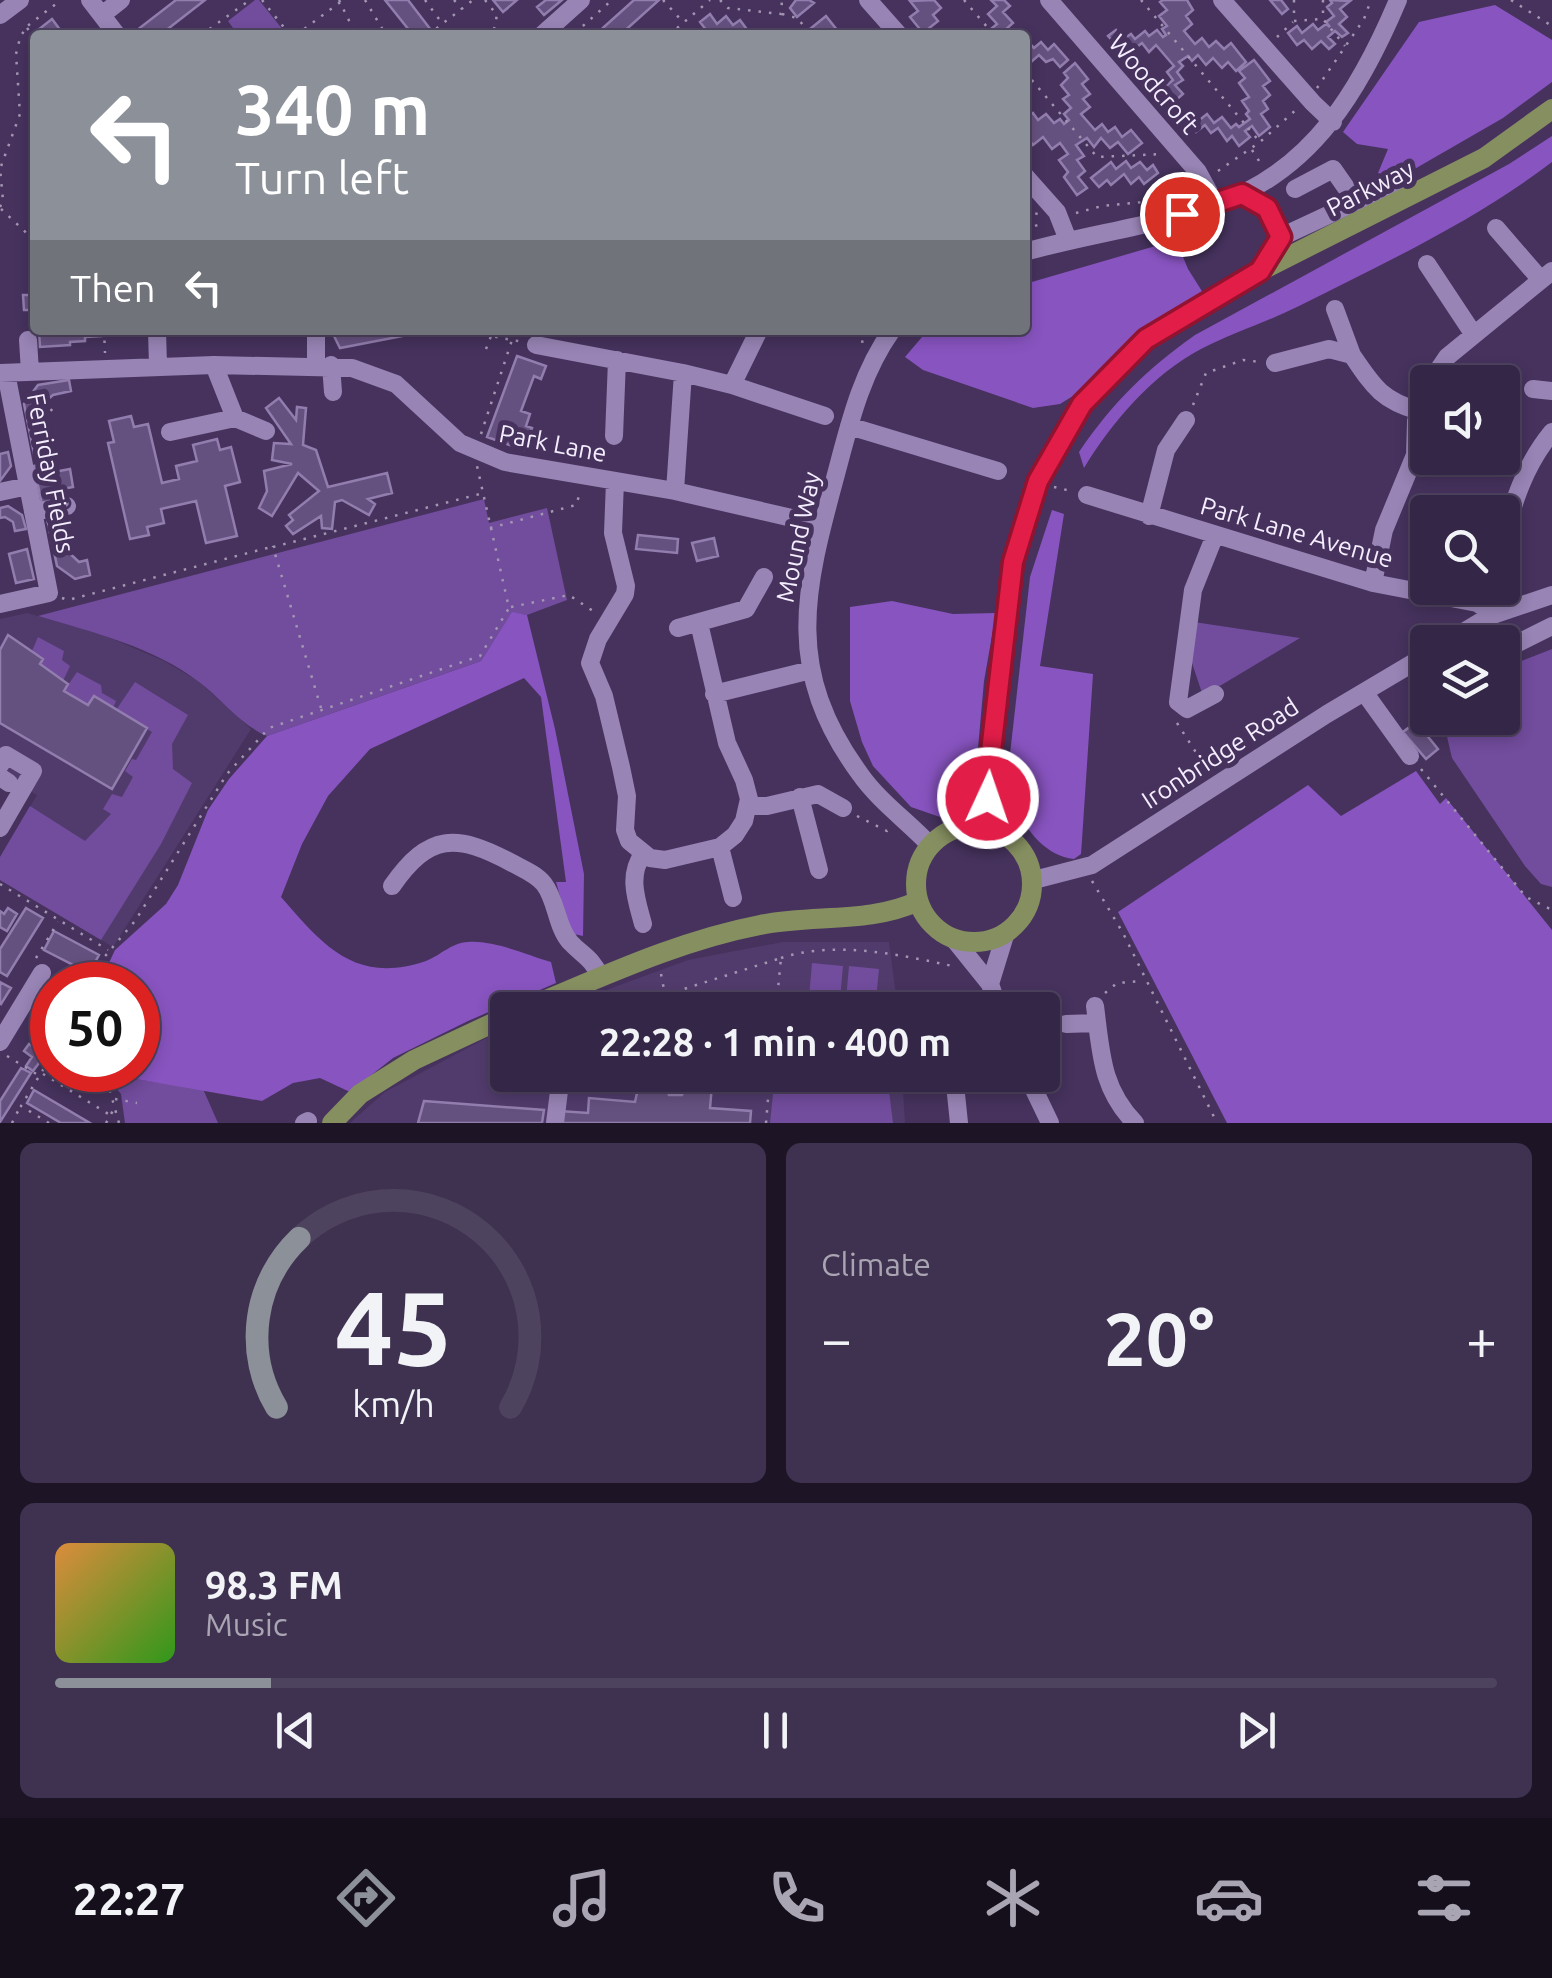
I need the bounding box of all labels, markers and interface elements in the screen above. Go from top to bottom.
street label: Woodcroft [1104,29,1205,139]
icon: left [70,70,200,200]
text: 340 m [235,70,430,148]
text: Turn left [235,152,409,203]
street label: Parkway [1322,154,1418,222]
pin [1140,172,1225,257]
icon: arrive [1155,187,1210,242]
icon: left [176,260,231,315]
text: Then [70,267,156,309]
map controls [1410,365,1520,735]
button: sound [1410,365,1520,475]
street label: Ferriday Fields [22,391,80,555]
street label: Park Lane [497,419,609,467]
street label: Mound Way [771,469,825,605]
street label: Park Lane Avenue [1197,491,1397,573]
button: search [1410,495,1520,605]
button: layers [1410,625,1520,735]
street label: Ironbridge Road [1136,692,1304,814]
position arrow [936,746,1040,850]
speed limit sign: 50 [30,962,160,1092]
text: 22:28 · 1 min · 400 m [599,1021,951,1063]
text: Climate [821,1246,931,1282]
text: 45 [334,1268,452,1385]
text: 20° [1103,1296,1215,1380]
text: − [821,1308,852,1369]
text: + [1466,1308,1497,1369]
text: km/h [352,1384,434,1424]
text: 98.3 FM [205,1564,343,1606]
text: Music [205,1606,288,1642]
icon: previous [268,1703,323,1758]
icon: pause [748,1703,803,1758]
icon: next [1229,1703,1284,1758]
icon: directions [331,1863,401,1933]
icon: music [547,1863,617,1933]
icon: phone [762,1863,832,1933]
icon: climate [978,1863,1048,1933]
icon: car [1194,1863,1264,1933]
icon: filters [1409,1863,1479,1933]
text: 22:27 [73,1873,185,1924]

